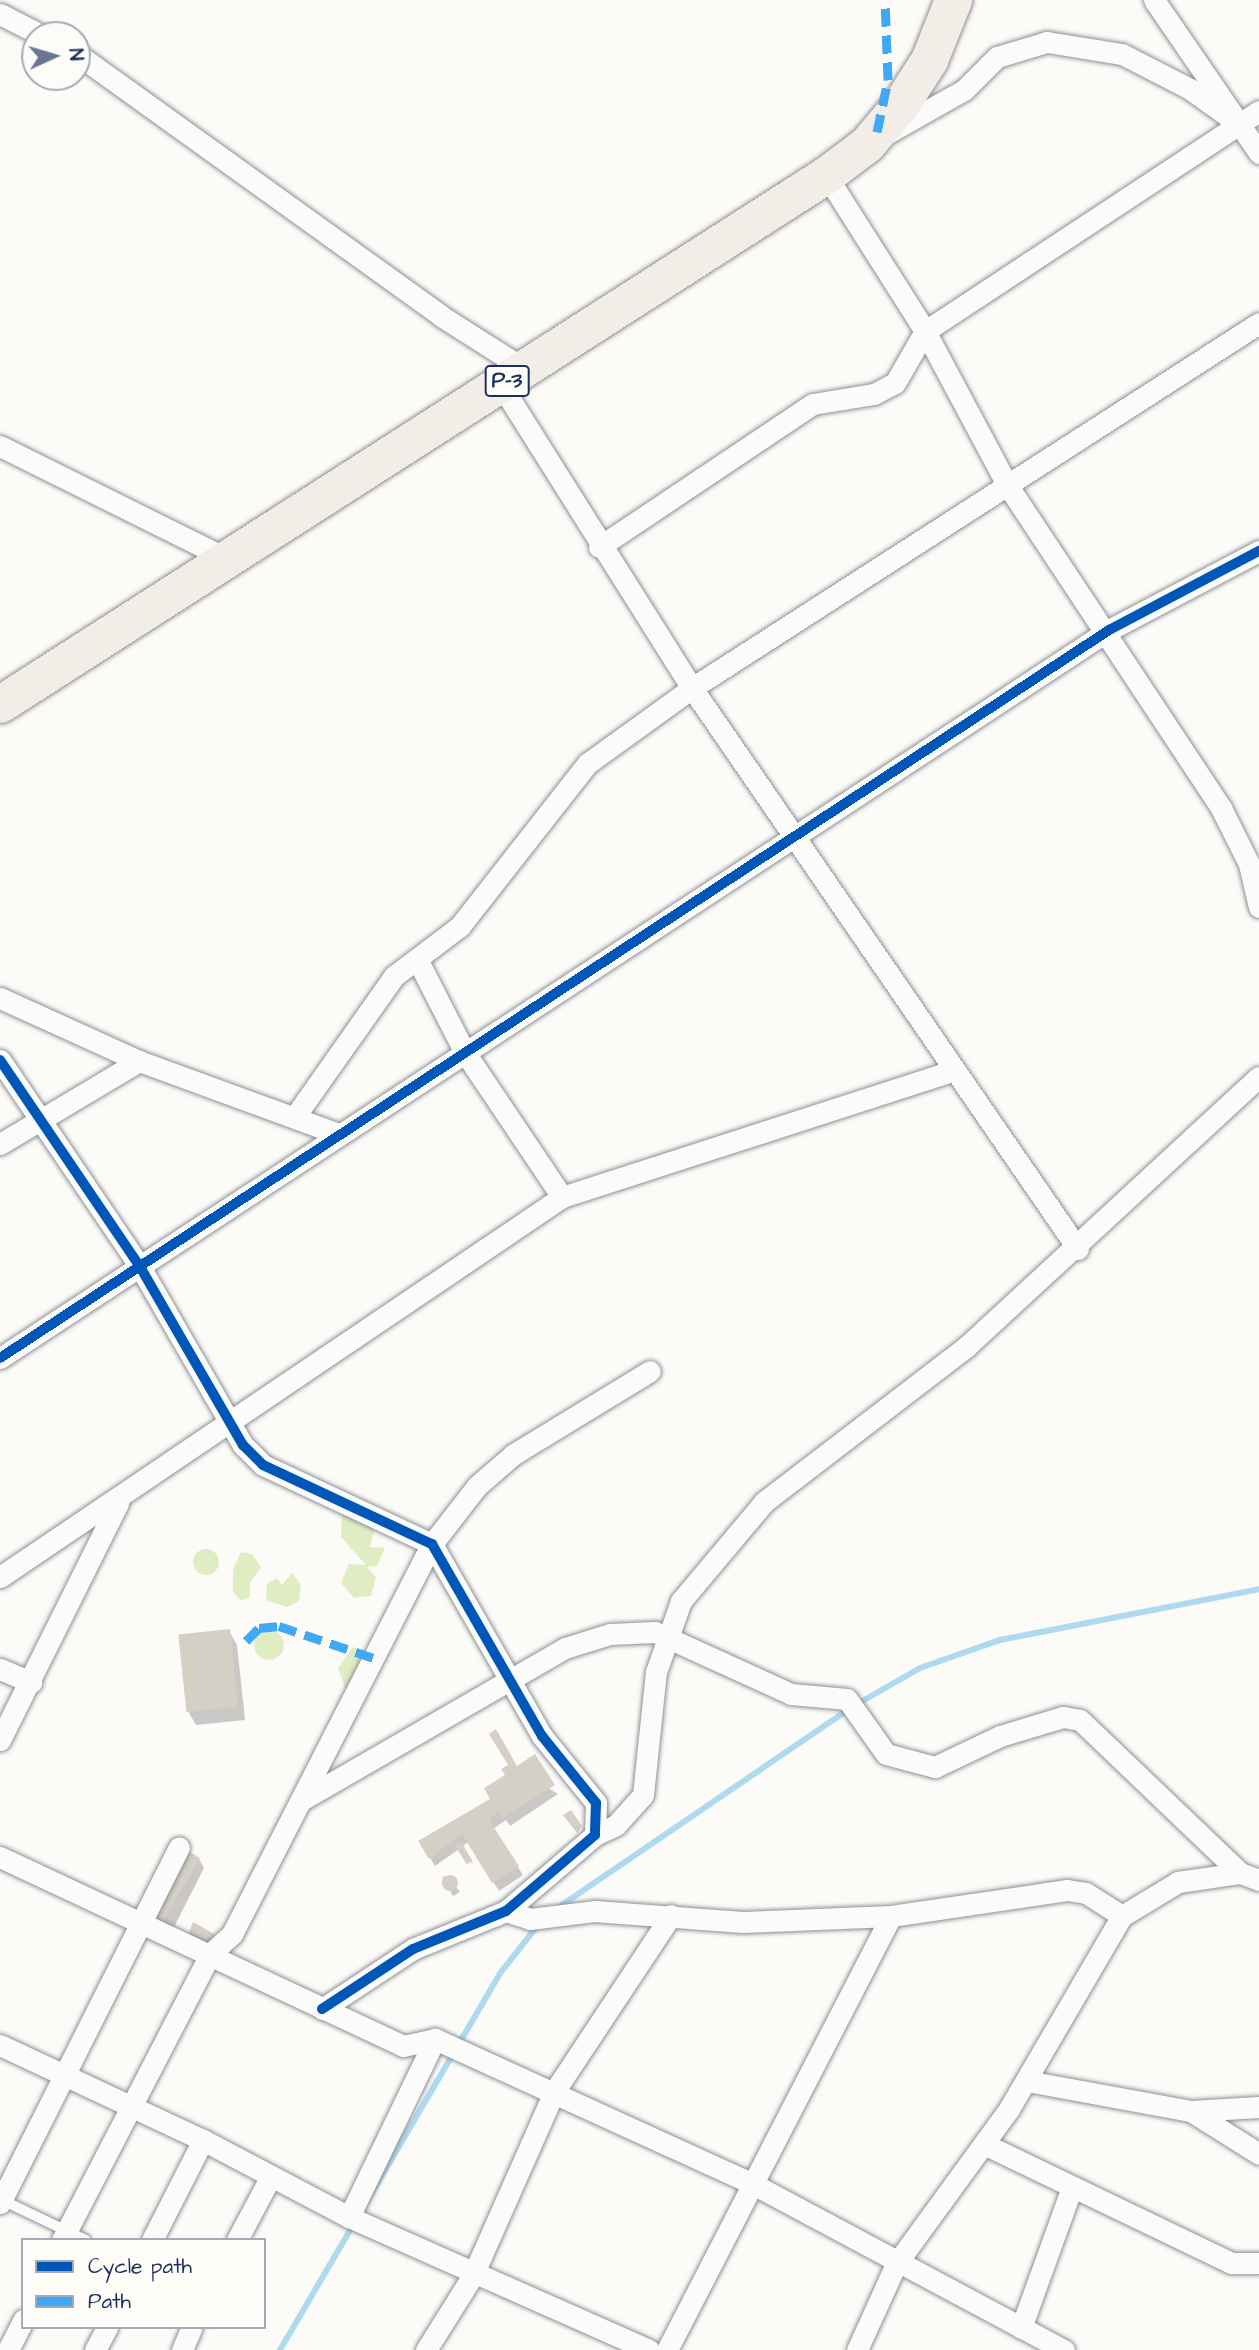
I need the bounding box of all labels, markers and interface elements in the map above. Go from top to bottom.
north arrow [21,21,91,91]
text: N [62,48,89,62]
road number: P-3 [484,364,530,398]
legend [21,2238,266,2329]
text: Cycle path [88,2252,192,2281]
text: Path [88,2287,131,2316]

